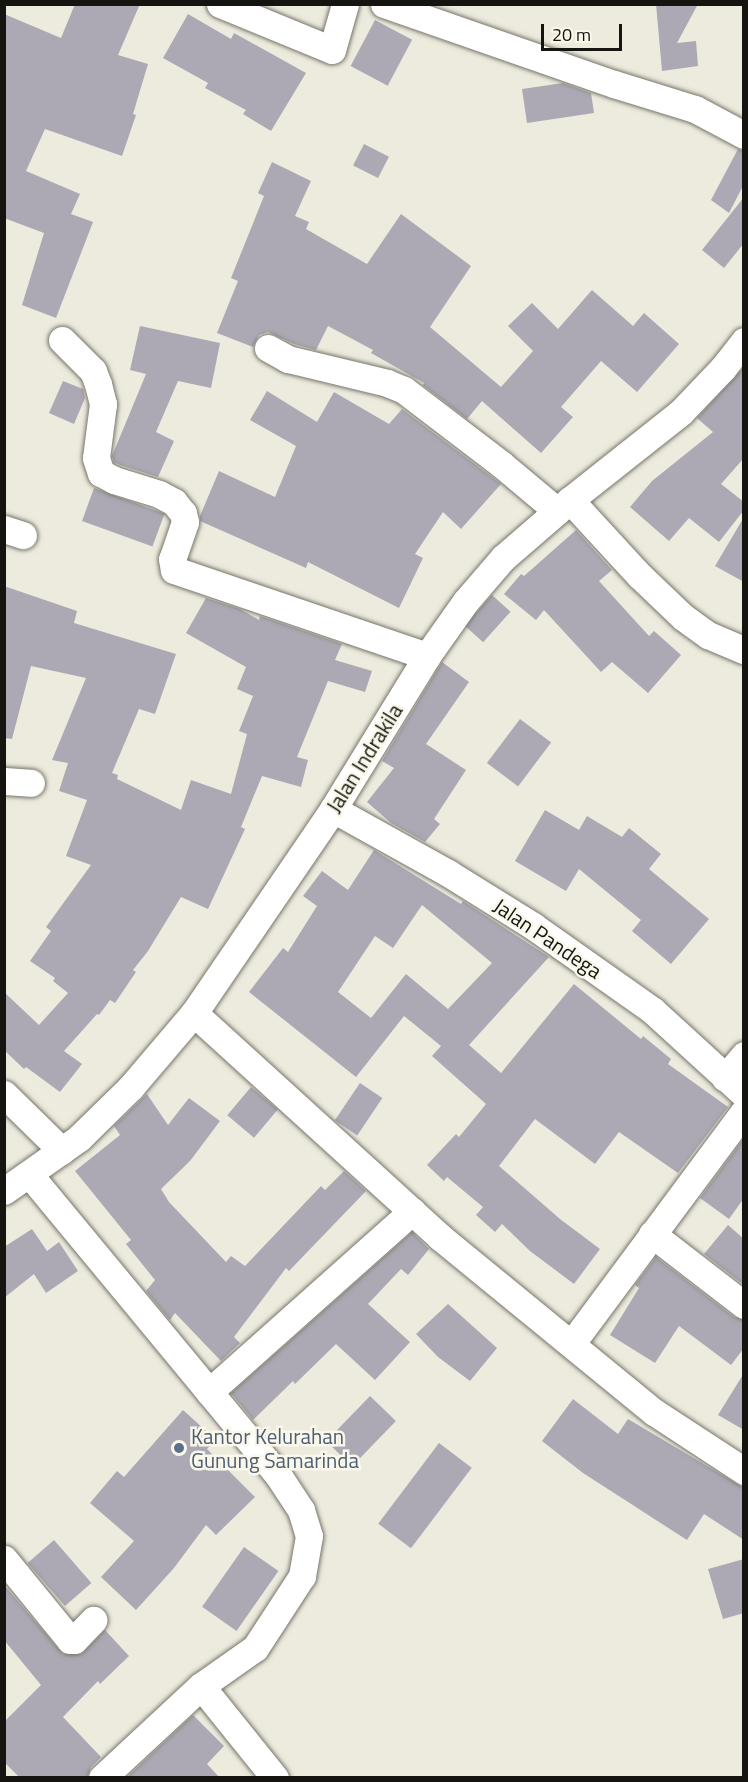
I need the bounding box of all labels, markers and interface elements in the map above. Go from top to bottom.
scale bar [544,12,625,50]
text: 20 m [552,21,591,48]
street label: Jalan Indrakila [321,699,407,817]
street label: Jalan Pandega [489,893,607,983]
place label: Kantor Kelurahan Gunung Samarinda [191,1423,359,1473]
marker: Kantor Kelurahan Gunung Samarinda [172,1441,186,1455]

